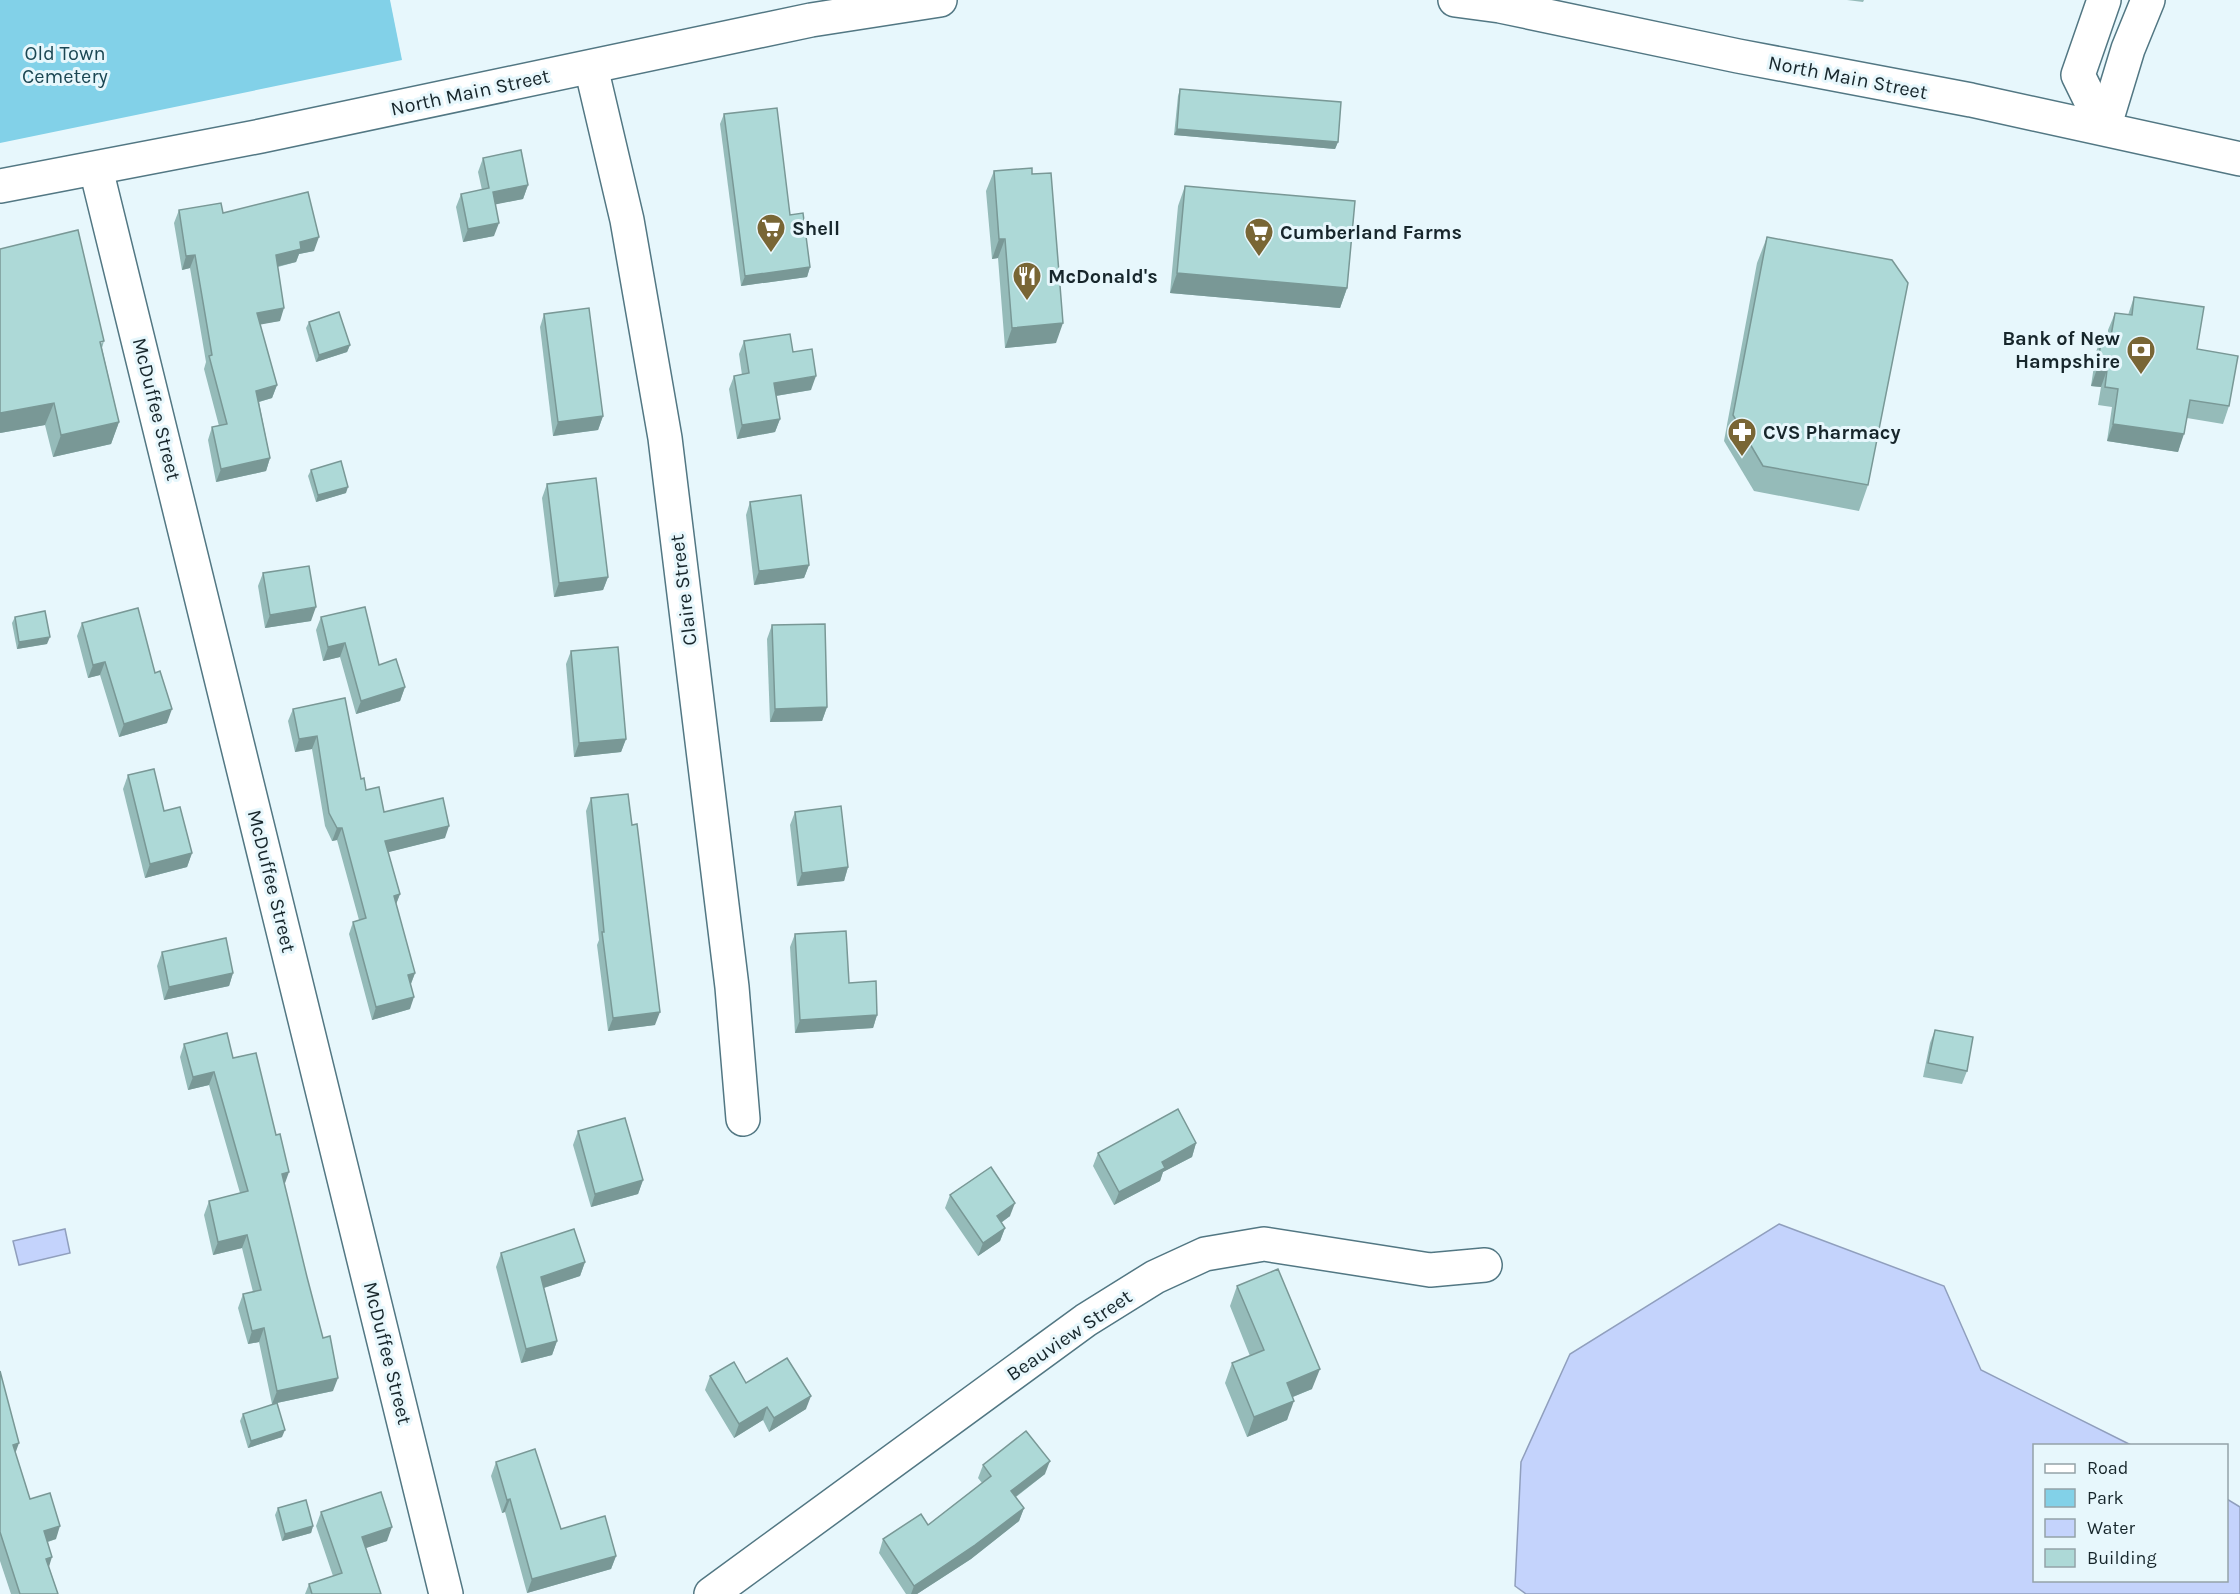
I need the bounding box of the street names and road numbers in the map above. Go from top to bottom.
street label: North Main Street [1766,51,1930,104]
street label: North Main Street [389,64,552,121]
street label: McDuffee Street [128,335,186,483]
street label: Claire Street [665,532,702,647]
street label: McDuffee Street [243,807,301,955]
street label: McDuffee Street [359,1279,417,1427]
street label: Beauview Street [1002,1285,1137,1386]

